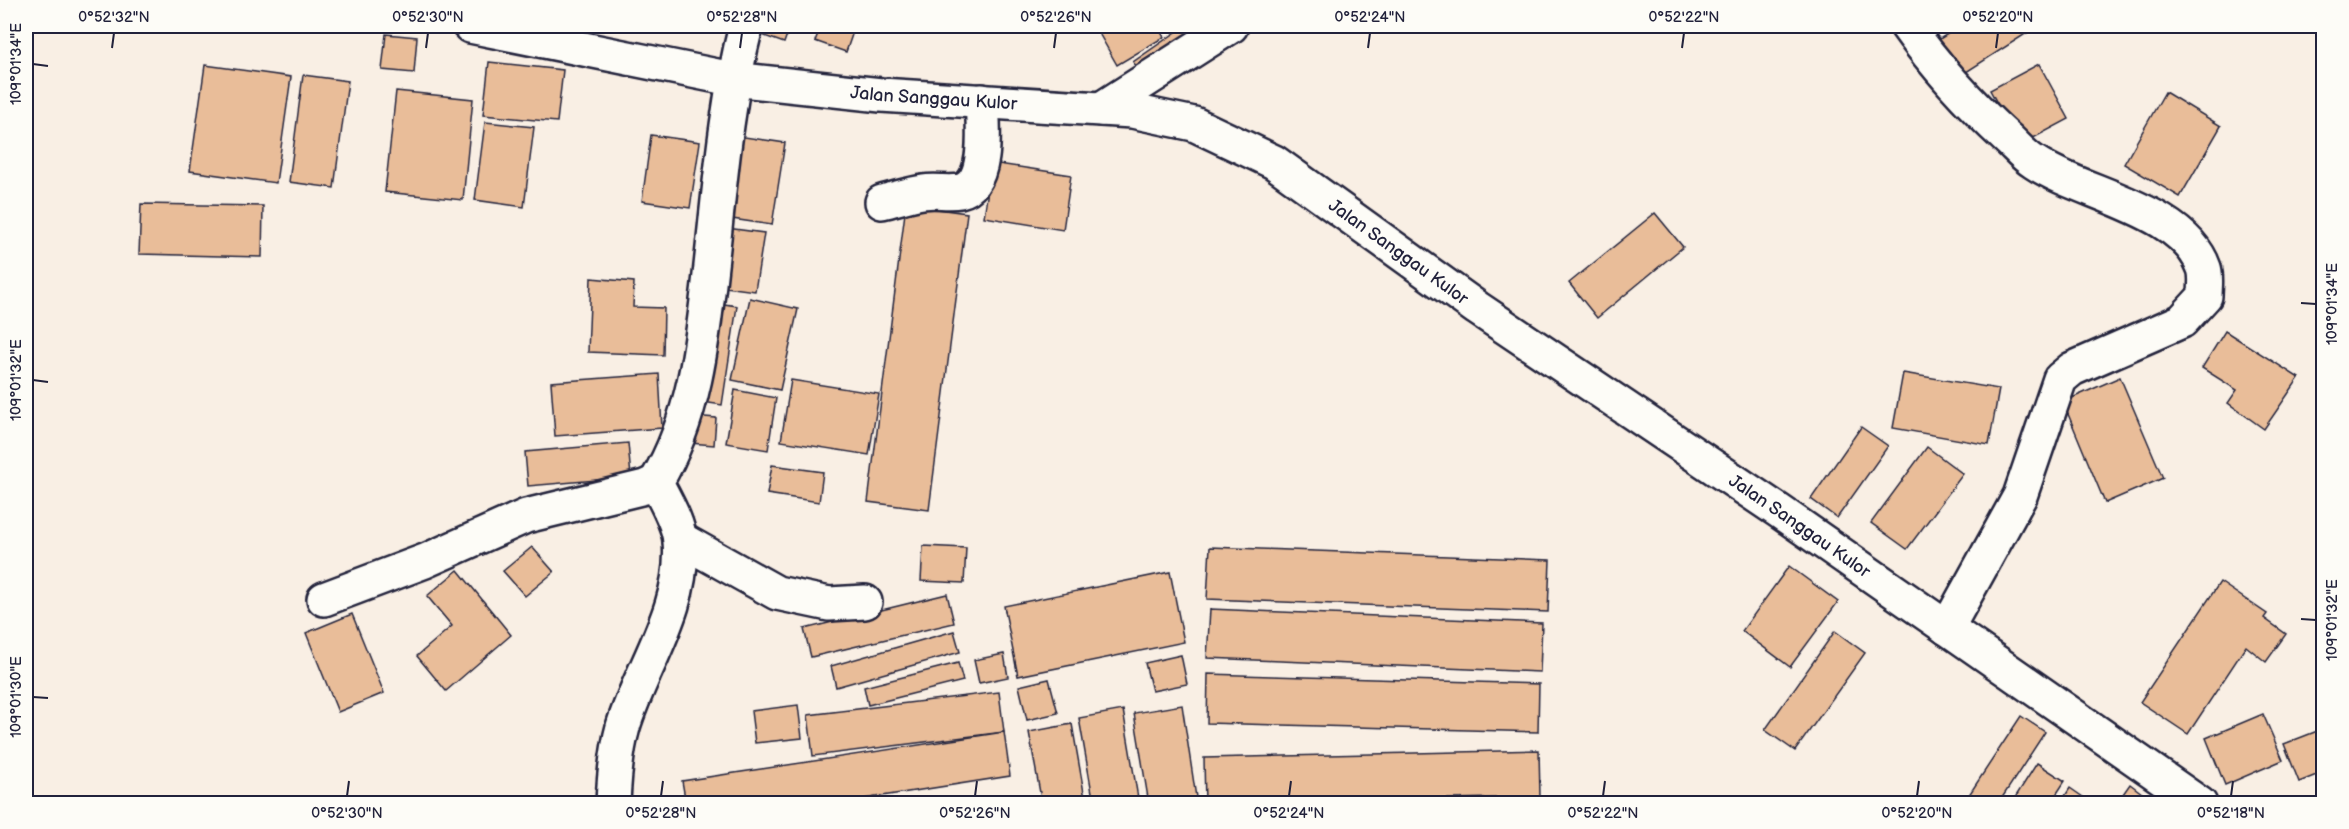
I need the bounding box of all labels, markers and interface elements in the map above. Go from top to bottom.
text: 0°52'32"N [78,8,150,27]
text: 0°52'30"N [392,8,464,27]
text: 0°52'28"N [706,8,778,27]
text: 0°52'26"N [1020,8,1092,27]
text: 0°52'24"N [1334,8,1406,27]
text: 0°52'22"N [1648,8,1720,27]
text: 0°52'20"N [1962,8,2034,27]
text: 109°01'34"E [7,23,26,105]
street label: Jalan Sanggau Kulor [849,82,1018,115]
street label: Jalan Sanggau Kulor [1324,195,1473,310]
text: 109°01'34"E [2323,263,2342,345]
text: 109°01'32"E [7,339,26,421]
street label: Jalan Sanggau Kulor [1725,470,1875,583]
text: 109°01'32"E [2323,579,2342,661]
text: 109°01'30"E [7,656,26,738]
text: 0°52'30"N [311,804,383,823]
text: 0°52'28"N [625,804,697,823]
text: 0°52'26"N [939,804,1011,823]
text: 0°52'24"N [1253,804,1325,823]
text: 0°52'22"N [1567,804,1639,823]
text: 0°52'20"N [1881,804,1953,823]
text: 0°52'18"N [2197,804,2265,823]

